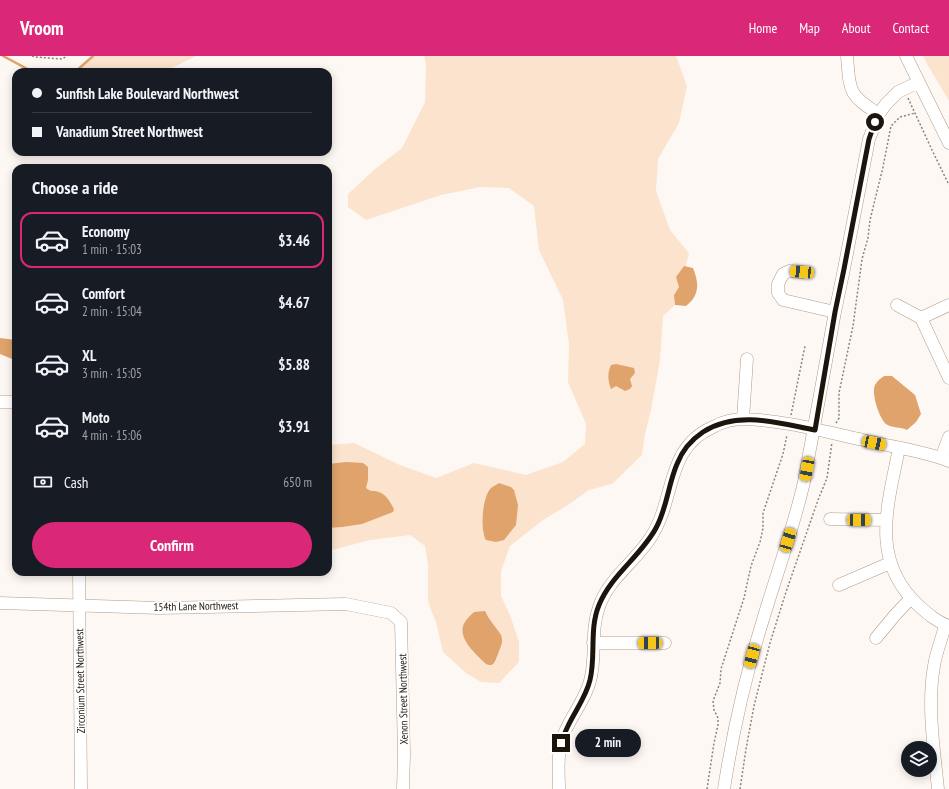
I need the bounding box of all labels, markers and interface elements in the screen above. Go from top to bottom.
text: Vroom [20,16,64,40]
text: Home [749,19,777,37]
text: Map [799,19,820,37]
text: About [842,19,871,37]
text: Contact [893,19,929,37]
text: Sunfish Lake Boulevard Northwest [56,84,239,103]
route start [866,113,884,131]
text: Vanadium Street Northwest [56,122,203,141]
text: Choose a ride [32,176,118,199]
icon: car [34,222,70,258]
text: Economy [82,222,130,241]
text: $3.46 [278,231,310,250]
text: 1 min · 15:03 [82,241,142,258]
car [790,265,814,279]
icon: car [34,284,70,320]
text: Comfort [82,284,125,303]
text: $4.67 [278,293,310,312]
text: 2 min · 15:04 [82,303,142,320]
icon: car [34,346,70,382]
text: XL [82,346,96,365]
text: $5.88 [278,355,310,374]
text: 3 min · 15:05 [82,365,142,382]
icon: car [34,408,70,444]
text: Moto [82,408,110,427]
text: $3.91 [278,417,310,436]
text: 4 min · 15:06 [82,427,142,444]
car [861,435,887,451]
car [799,456,815,482]
icon: cash [32,471,54,493]
text: Cash [64,473,88,492]
text: 650 m [283,474,312,491]
car [847,514,871,526]
button: Confirm [32,522,312,568]
car [779,527,797,553]
street label: 154th Lane Northwest [153,598,239,614]
street label: Zirconium Street Northwest [72,628,88,734]
car [638,637,662,649]
car [743,643,761,669]
street label: Xenon Street Northwest [395,653,411,745]
callout: 2 min [575,729,641,757]
route end [552,734,570,752]
text: 2 min [595,734,621,751]
map controls [901,741,937,777]
button: layers [901,741,937,777]

